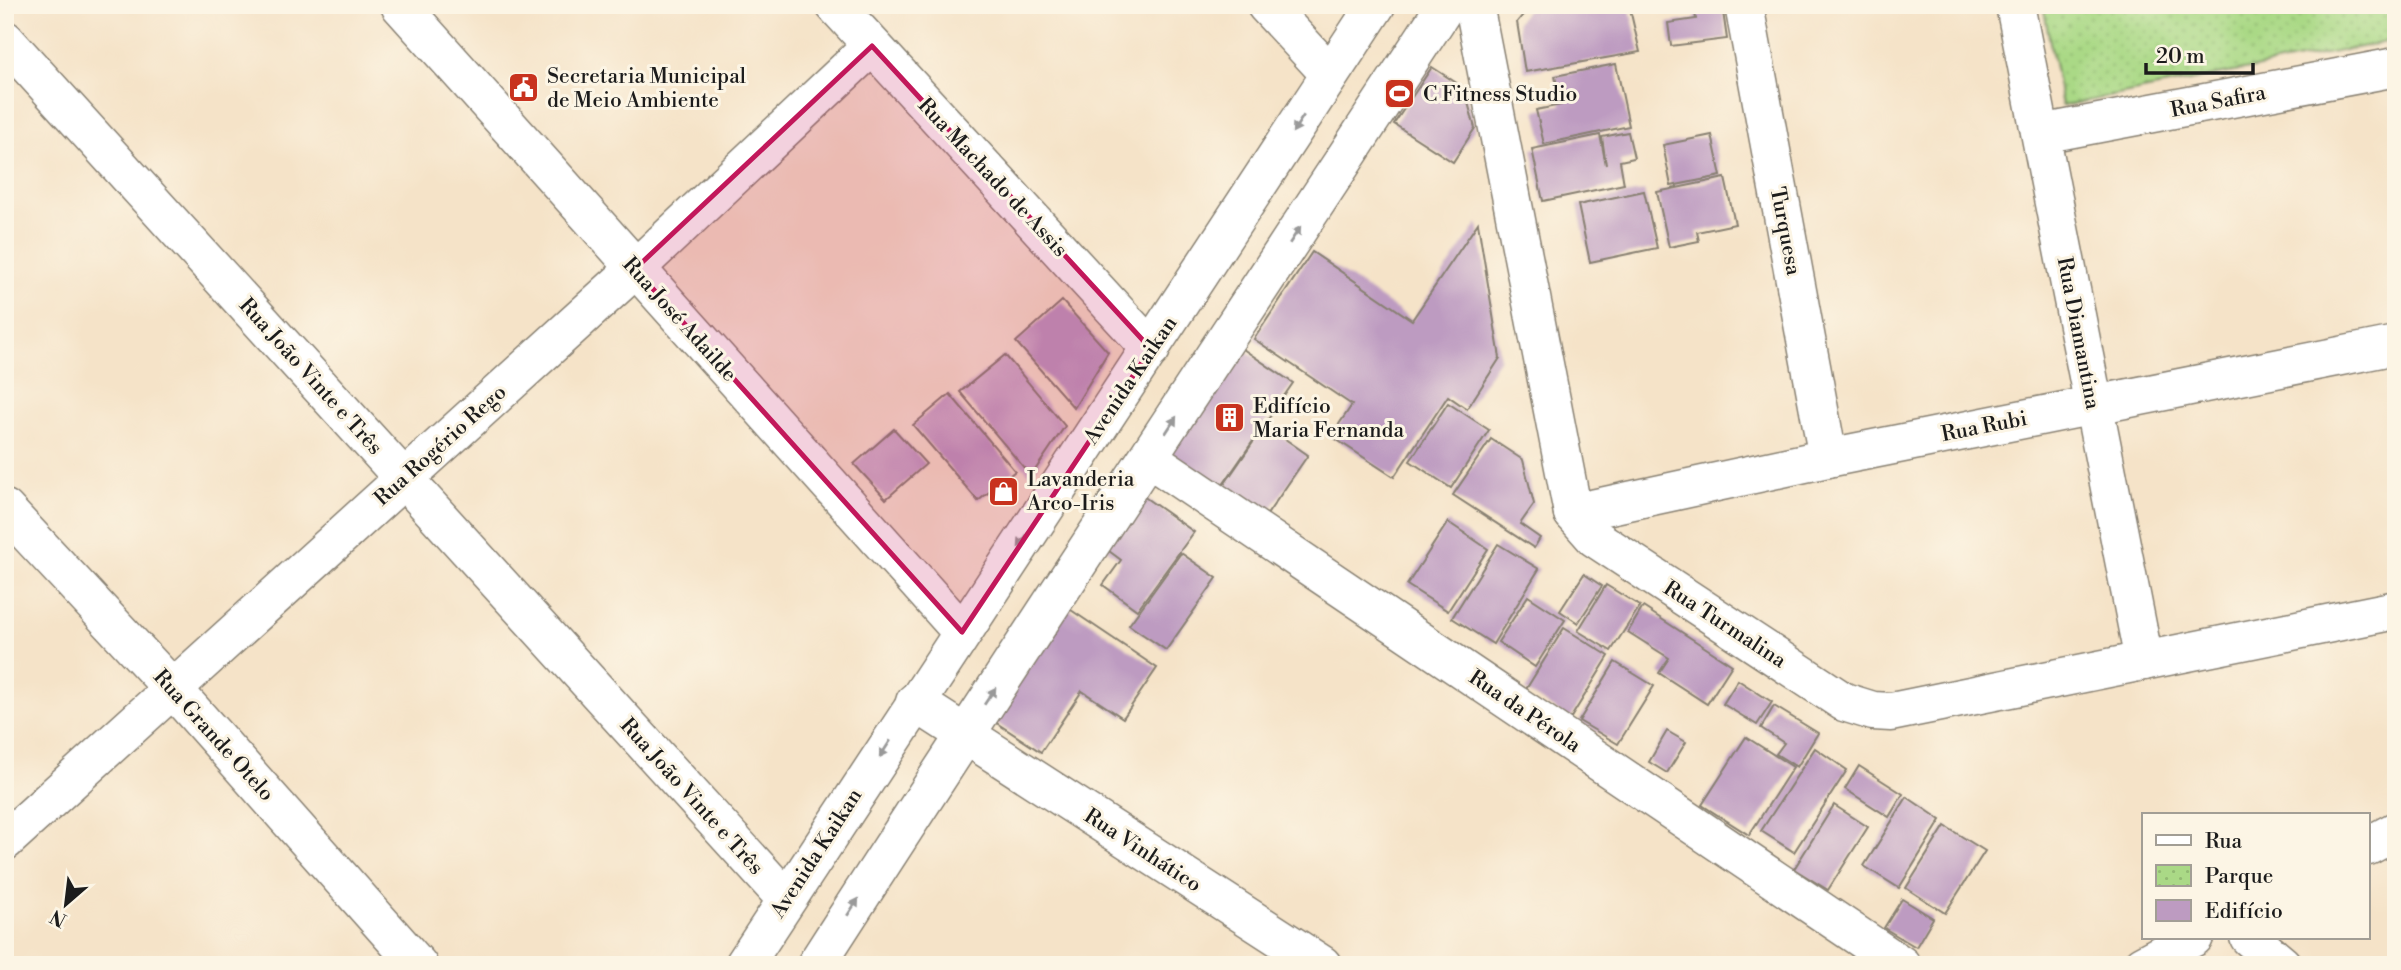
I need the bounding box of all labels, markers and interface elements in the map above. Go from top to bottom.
scale bar [2146,32,2252,76]
text: 20 m [2156,44,2205,70]
place label: Secretaria Municipal de Meio Ambiente [547,64,746,114]
public building icon: Secretaria Municipal de Meio Ambiente [507,71,541,105]
sports icon: C Fitness Studio [1383,77,1417,111]
street label: Rua Safira [2168,80,2268,124]
place label: C Fitness Studio [1423,82,1577,108]
street label: Rua Machado de Assis [912,93,1073,263]
one-way arrow [1291,114,1304,133]
street label: Turquesa [1764,185,1806,278]
one-way arrow [1289,225,1302,244]
street label: Rua José Adailde [617,252,742,387]
street label: Rua Diamantina [2051,255,2106,412]
street label: Rua João Vinte e Três [233,293,387,460]
street label: Avenida Kaikan [1078,311,1184,450]
street label: Rua Rogério Rego [369,380,512,512]
place label: Edifício Maria Fernanda [1253,394,1405,444]
building icon: Edifício Maria Fernanda [1213,401,1247,435]
street label: Rua Rubi [1939,406,2029,448]
one-way arrow [1164,416,1178,434]
place label: Lavanderia Arco-Iris [1026,467,1135,517]
shop icon: Lavanderia Arco-Iris [987,474,1021,508]
one-way arrow [1018,529,1031,549]
street label: Rua Turmalina [1658,575,1791,674]
street label: Rua Grande Otelo [147,664,279,807]
street label: Rua da Pérola [1464,665,1586,759]
one-way arrow [984,686,997,706]
street label: Rua João Vinte e Três [614,713,768,880]
one-way arrow [879,739,892,758]
street label: Avenida Kaikan [765,784,869,924]
street label: Rua Vinhático [1079,803,1206,898]
legend [2142,813,2370,939]
text: Rua [2205,829,2242,855]
text: Parque [2205,864,2273,890]
north arrow [32,869,102,939]
one-way arrow [847,898,860,917]
text: Edifício [2205,899,2283,925]
text: N [46,904,71,932]

